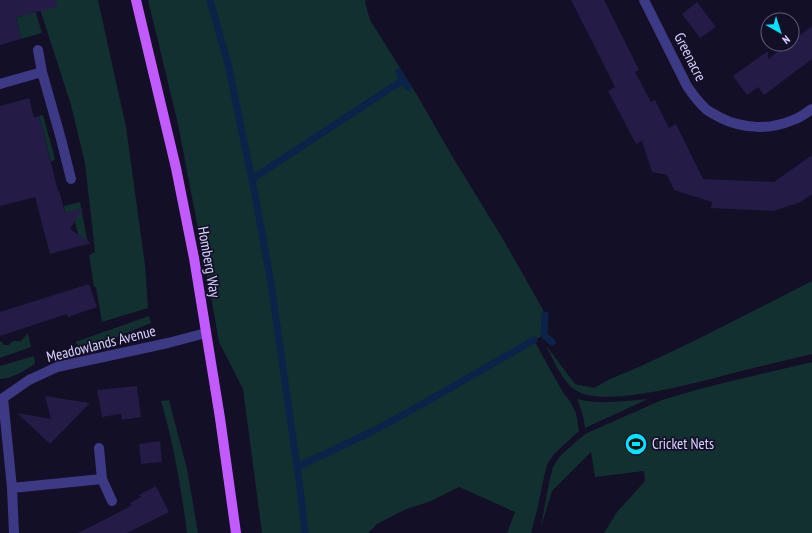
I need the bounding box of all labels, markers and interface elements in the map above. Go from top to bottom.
north arrow [760,12,800,52]
street label: Greenacre [670,29,711,84]
text: N [780,32,793,47]
street label: Homberg Way [194,225,225,299]
street label: Meadowlands Avenue [44,321,157,366]
sports icon: Cricket Nets [623,431,649,457]
place label: Cricket Nets [652,434,714,453]

